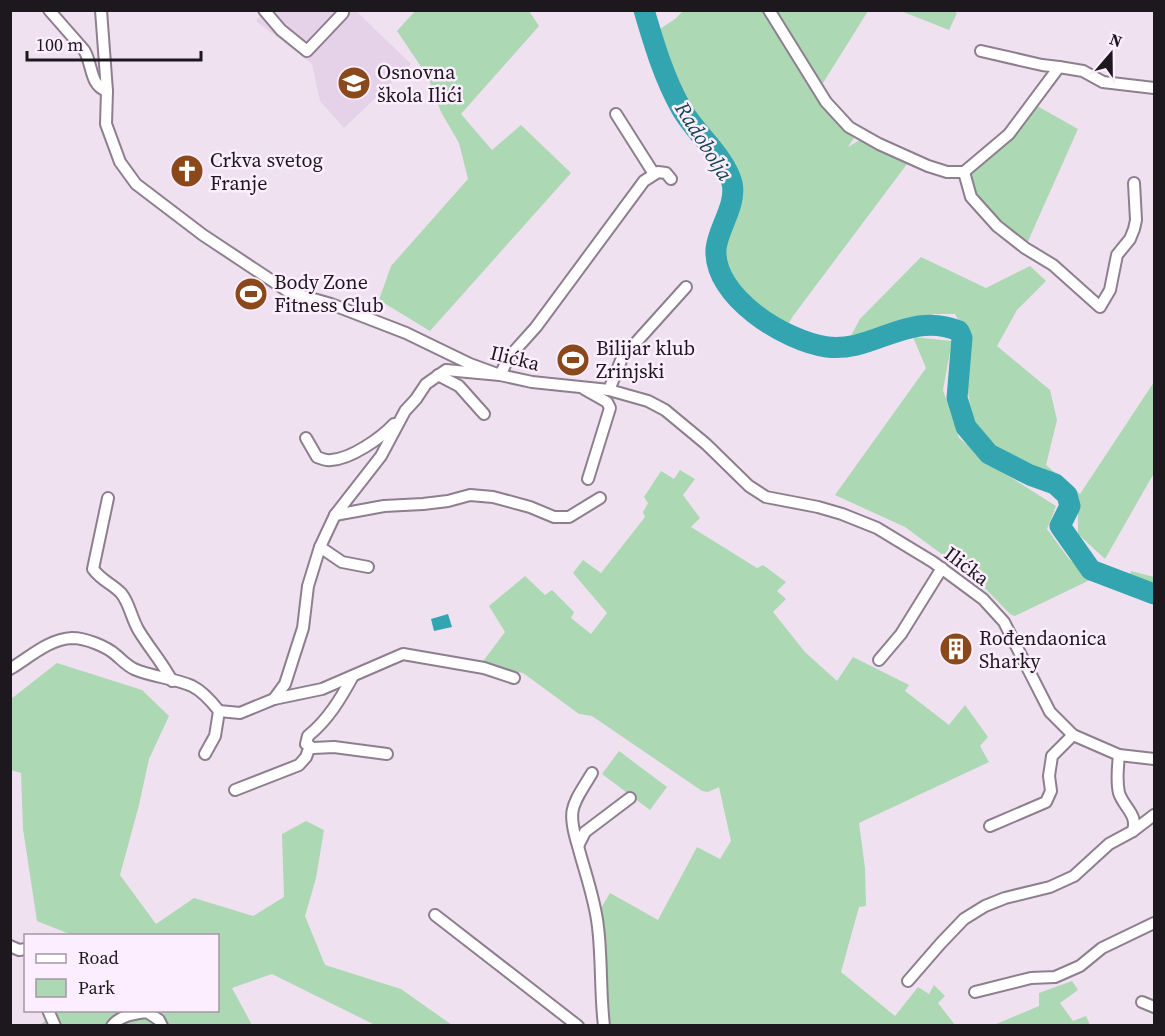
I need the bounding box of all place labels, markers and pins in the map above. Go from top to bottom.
place label: Osnovna škola Ilići [377,58,462,109]
school or university icon: Osnovna škola Ilići [336,65,372,101]
place label: Crkva svetog Franje [210,146,323,197]
church icon: Crkva svetog Franje [169,153,205,189]
place label: Body Zone Fitness Club [274,268,384,319]
sports icon: Body Zone Fitness Club [233,276,269,312]
place label: Bilijar klub Zrinjski [596,334,695,385]
sports icon: Bilijar klub Zrinjski [555,342,591,378]
place label: Rođendaonica Sharky [979,624,1108,675]
building icon: Rođendaonica Sharky [938,631,974,667]

